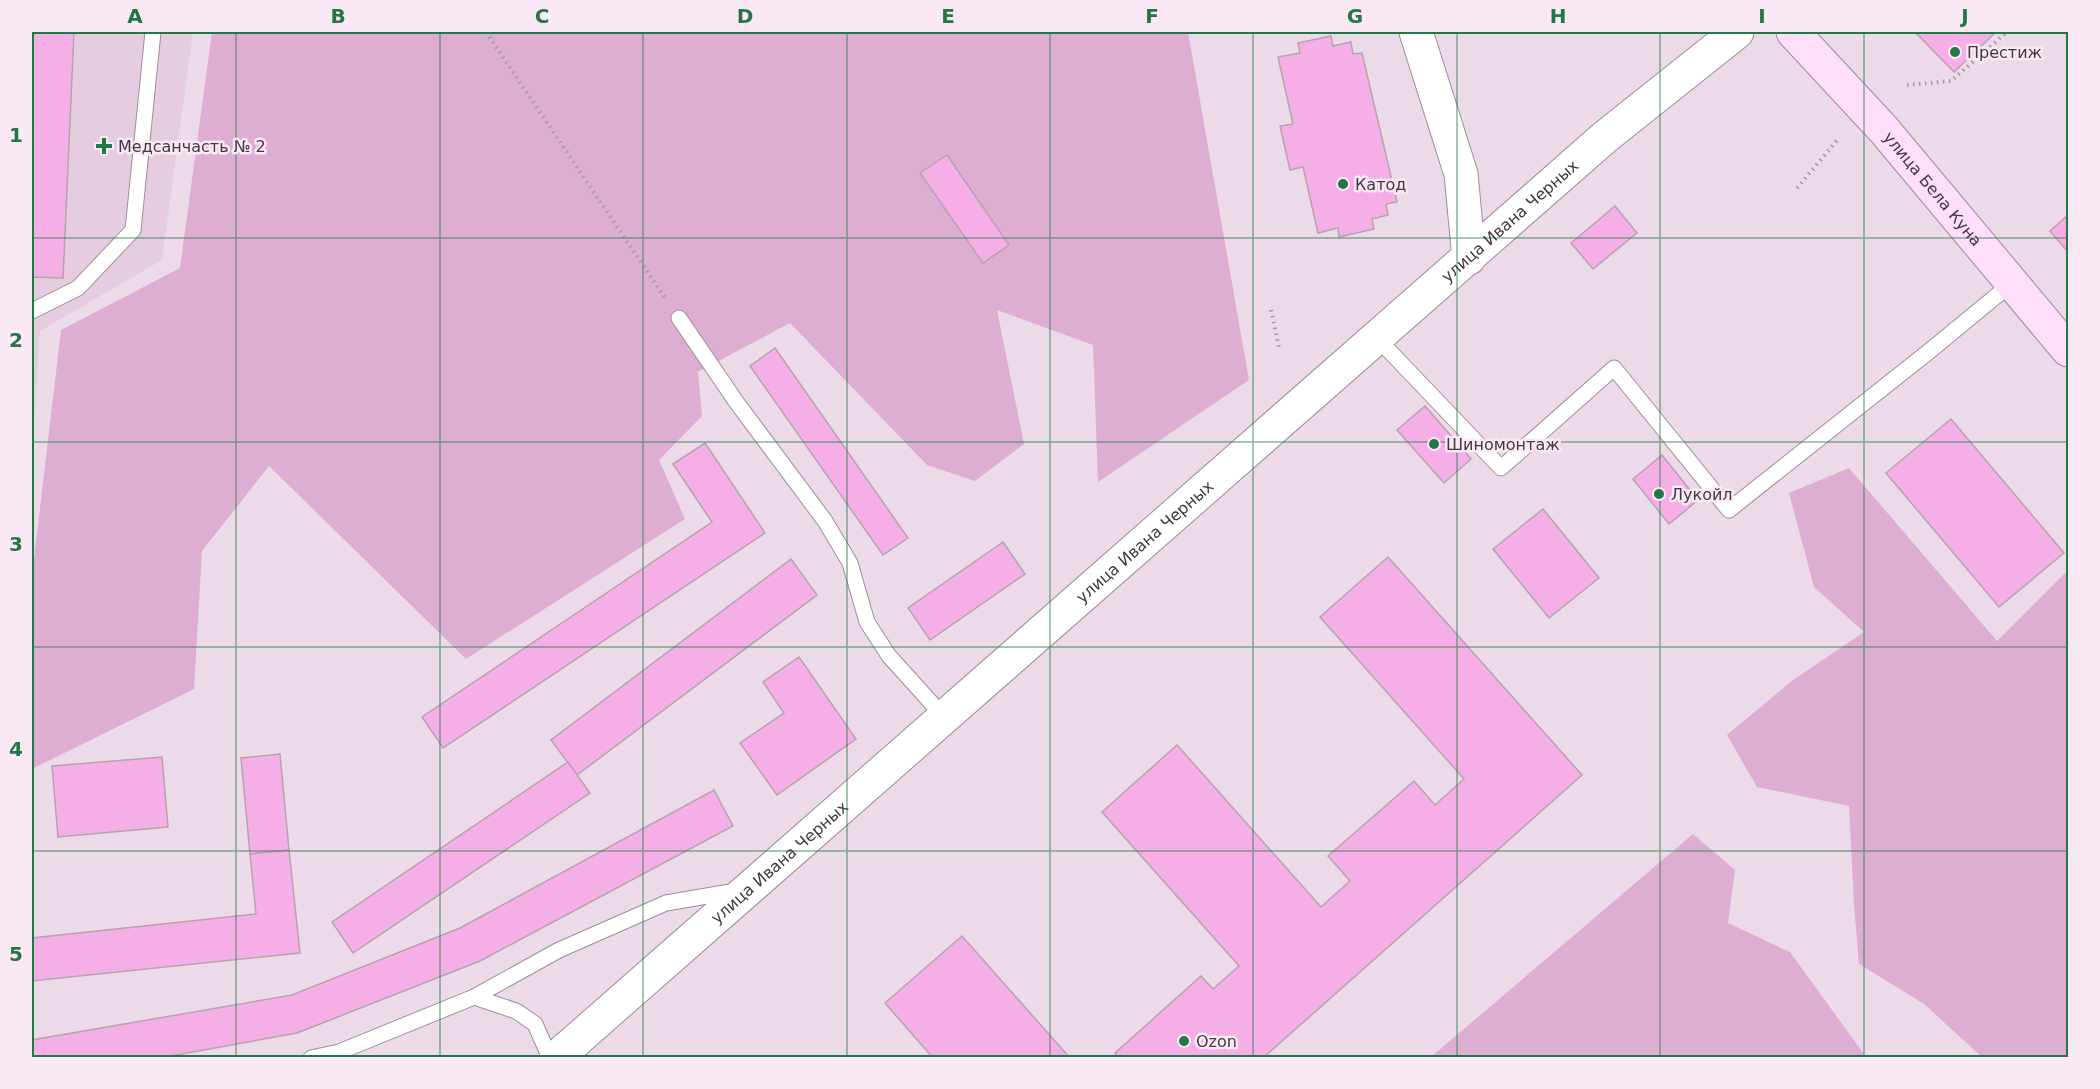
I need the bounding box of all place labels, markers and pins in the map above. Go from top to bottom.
place label: Престиж [1967,43,2042,62]
marker: Престиж [1948,45,1962,59]
marker: Медсанчасть № 2 [95,137,113,155]
place label: Медсанчасть № 2 [118,137,266,156]
place label: Катод [1355,175,1406,194]
marker: Катод [1336,177,1350,191]
place label: Шиномонтаж [1446,435,1560,454]
marker: Шиномонтаж [1427,437,1441,451]
place label: Лукойл [1671,485,1733,504]
marker: Лукойл [1652,487,1666,501]
place label: Ozon [1196,1032,1237,1051]
marker: Ozon [1177,1034,1191,1048]

